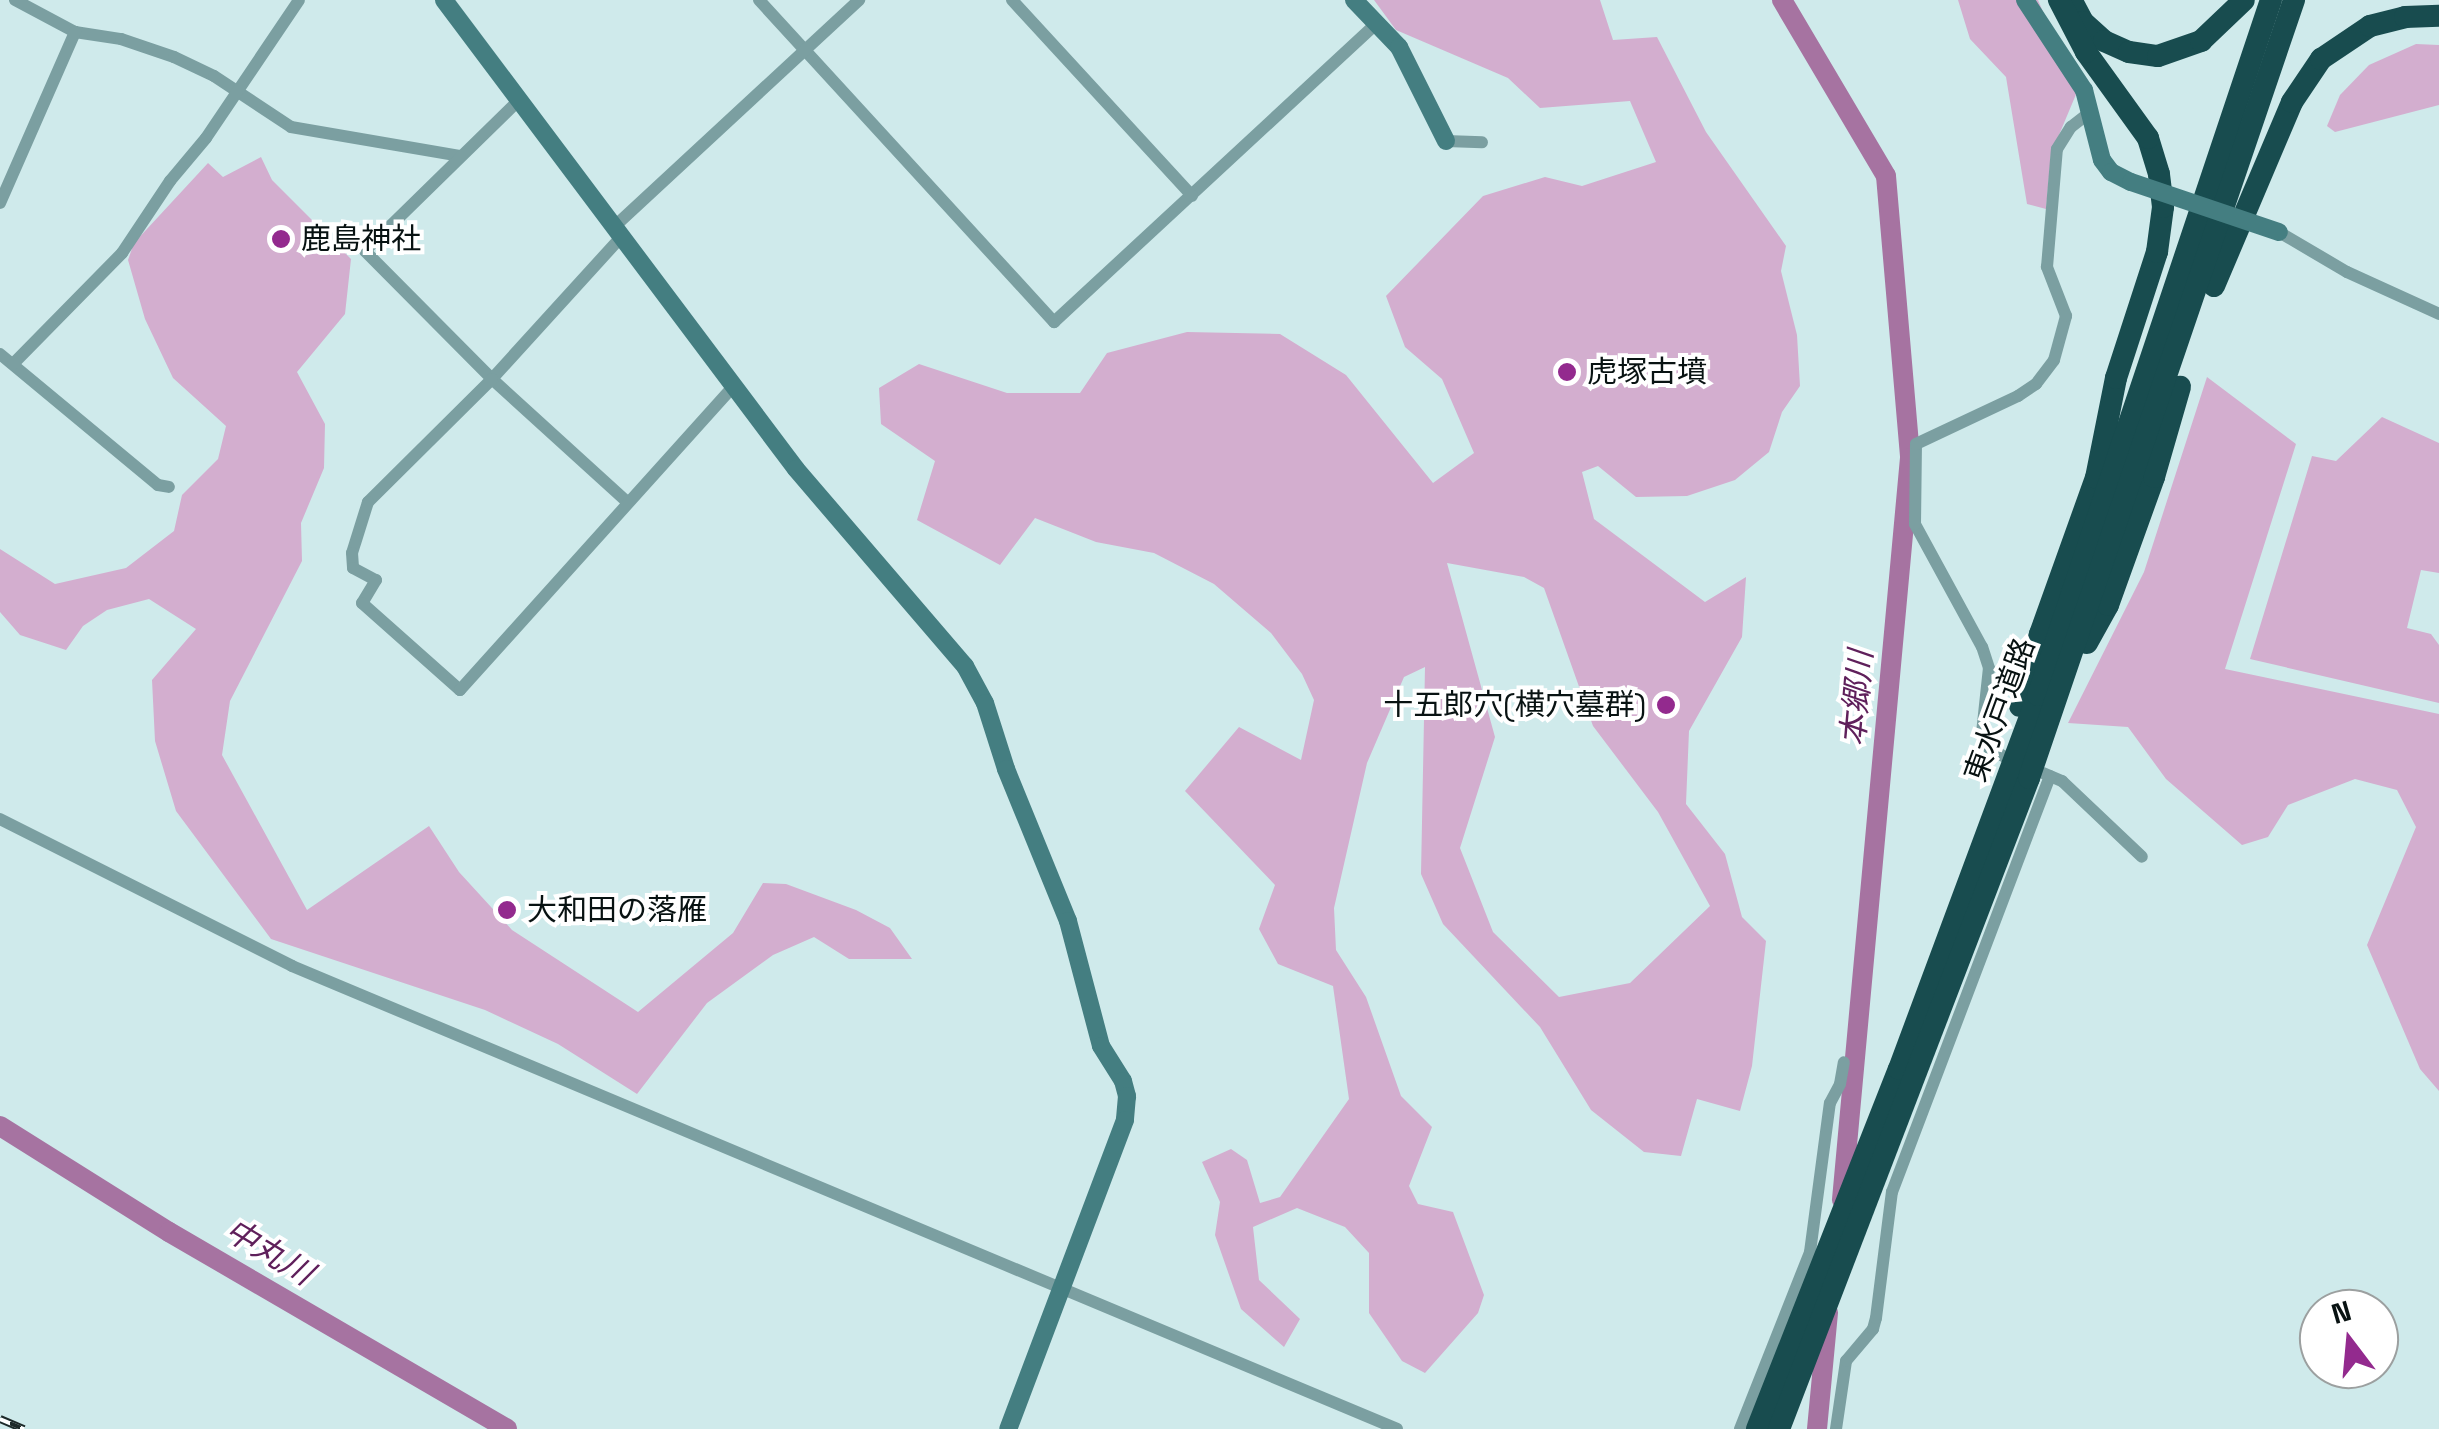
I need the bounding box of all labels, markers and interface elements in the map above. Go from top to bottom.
place label: 鹿島神社 [301,221,421,257]
marker: 鹿島神社 [270,228,292,250]
place label: 虎塚古墳 [1587,354,1707,390]
marker: 虎塚古墳 [1556,361,1578,383]
street label: 東水戸道路 [1957,633,2043,787]
water label: 本郷川 [1834,649,1880,747]
place label: 十五郎穴(横穴墓群) [1383,687,1646,723]
marker: 十五郎穴(横穴墓群) [1655,694,1677,716]
place label: 大和田の落雁 [527,892,707,928]
marker: 大和田の落雁 [496,899,518,921]
water label: 中丸川 [218,1211,320,1293]
north arrow [2299,1289,2399,1389]
text: N [2327,1292,2355,1332]

